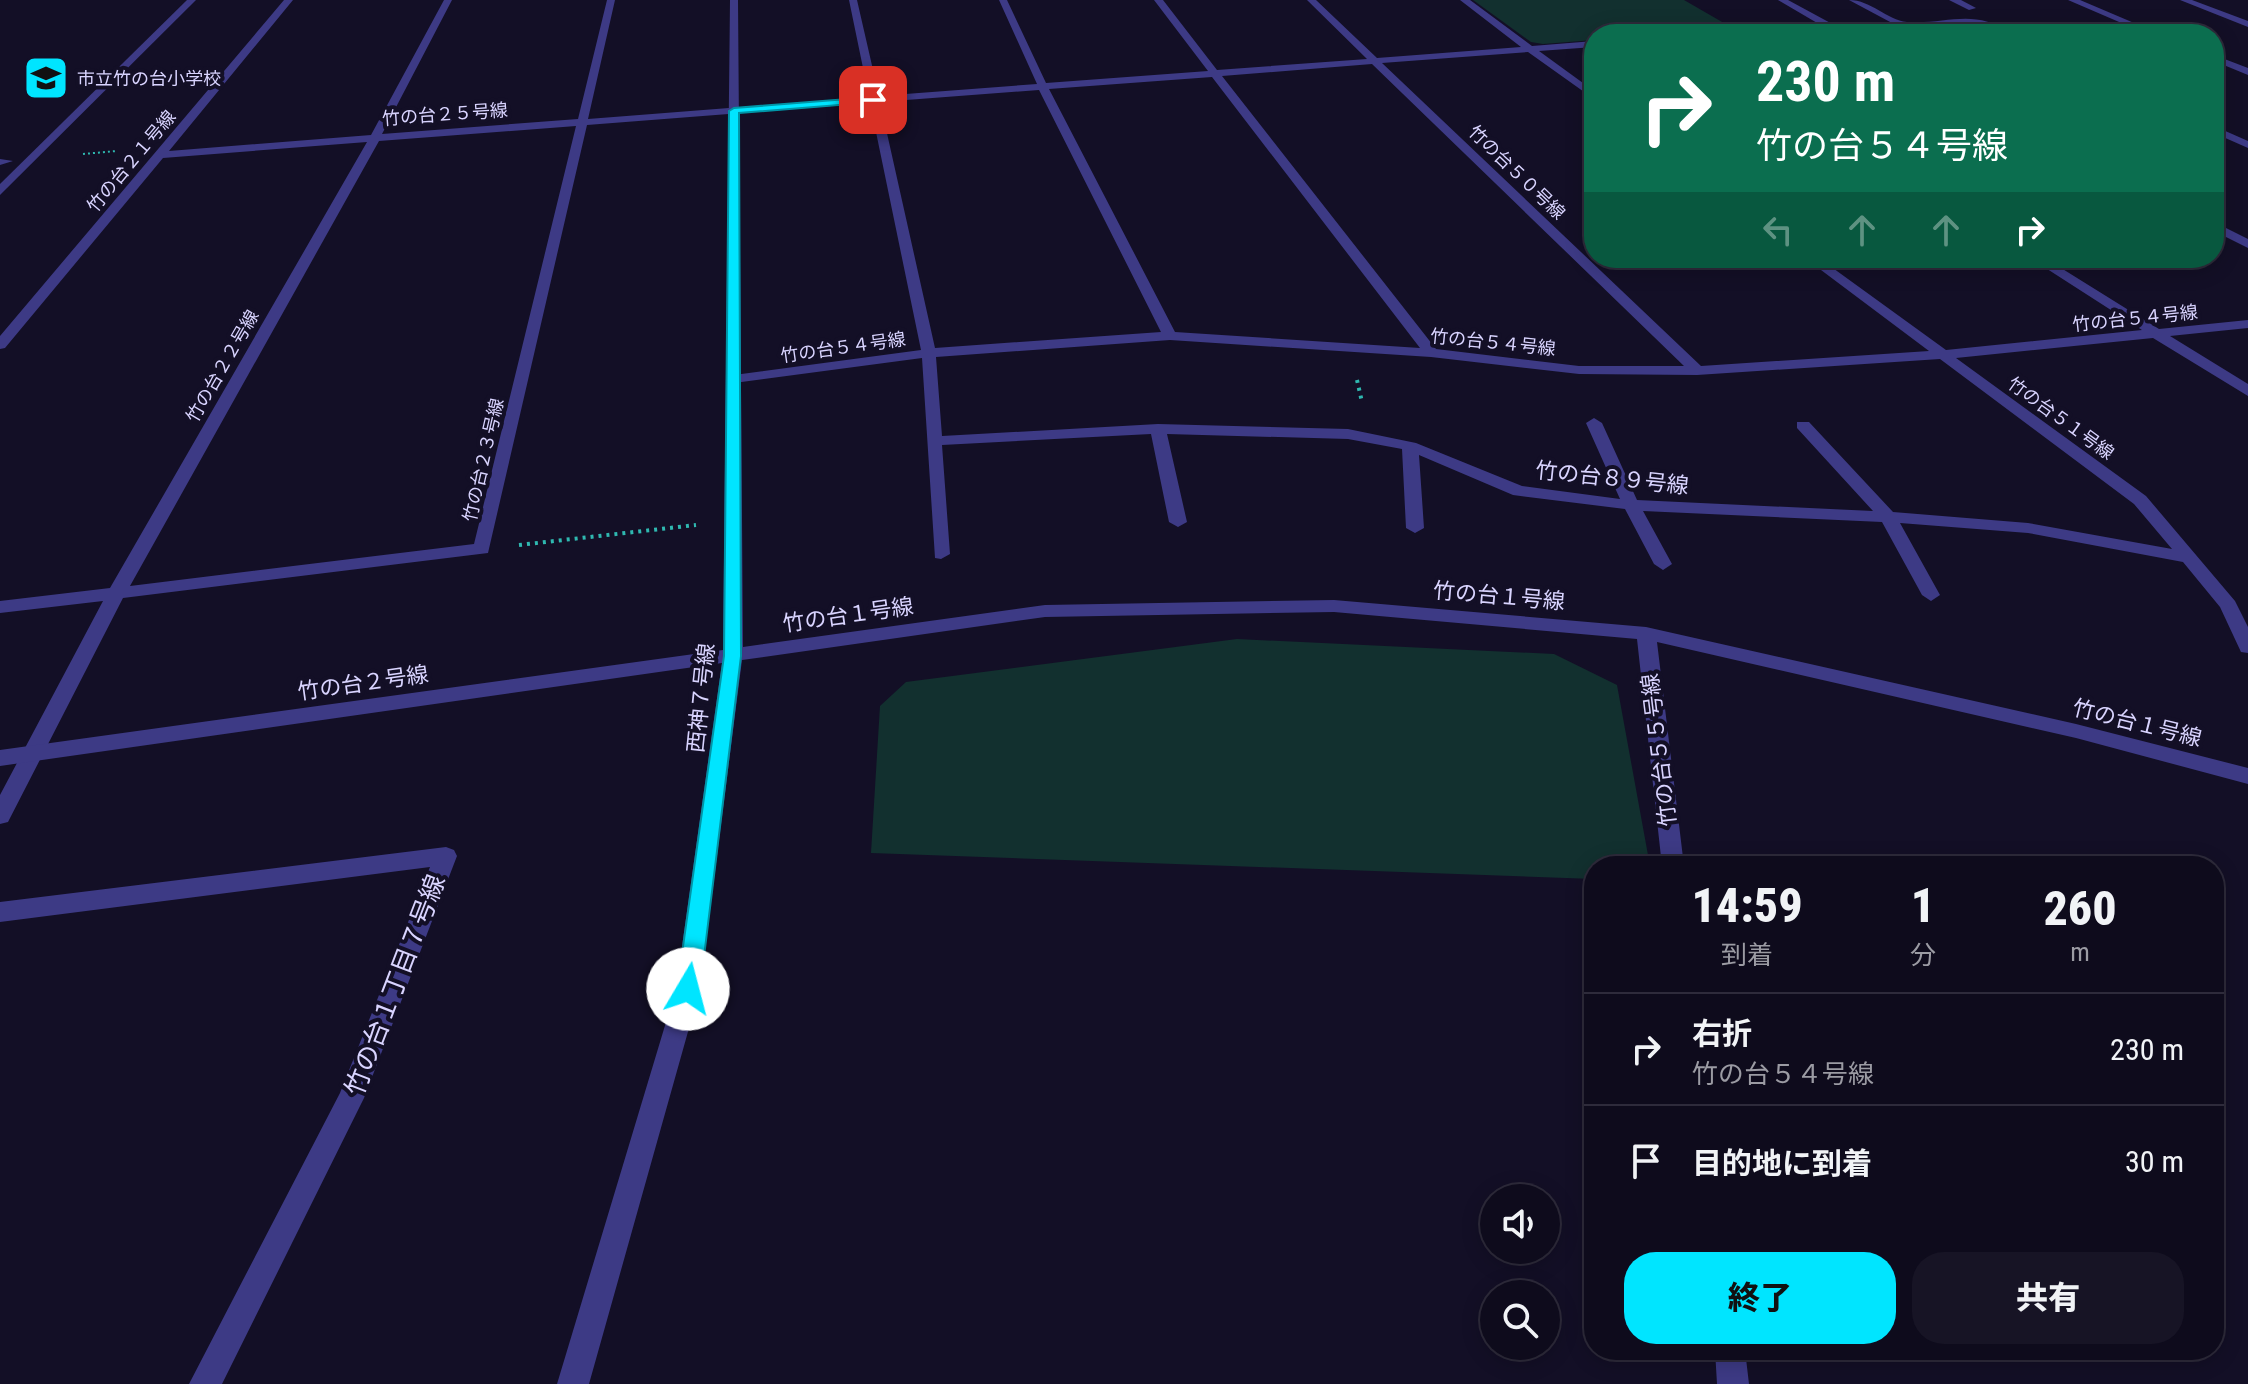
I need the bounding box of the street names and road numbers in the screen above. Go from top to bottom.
street label: 竹の台２５号線 [381,99,509,129]
street label: 竹の台２１号線 [82,106,180,216]
street label: 竹の台５０号線 [1464,121,1570,223]
street label: 竹の台５４号線 [2071,301,2199,335]
street label: 竹の台２２号線 [181,306,263,426]
street label: 竹の台５４号線 [1429,325,1557,359]
street label: 竹の台５４号線 [779,328,907,366]
street label: 竹の台５１号線 [2004,372,2118,464]
street label: 竹の台２３号線 [459,396,507,524]
street label: 竹の台８９号線 [1534,458,1690,498]
street label: 竹の台１号線 [1432,578,1566,614]
street label: 竹の台１号線 [781,593,915,637]
street label: 西神７号線 [683,642,719,754]
street label: 竹の台２号線 [296,661,430,705]
street label: 竹の台５５号線 [1637,672,1681,828]
street label: 竹の台１号線 [2070,695,2204,751]
street label: 竹の台１丁目７号線 [339,870,451,1100]

